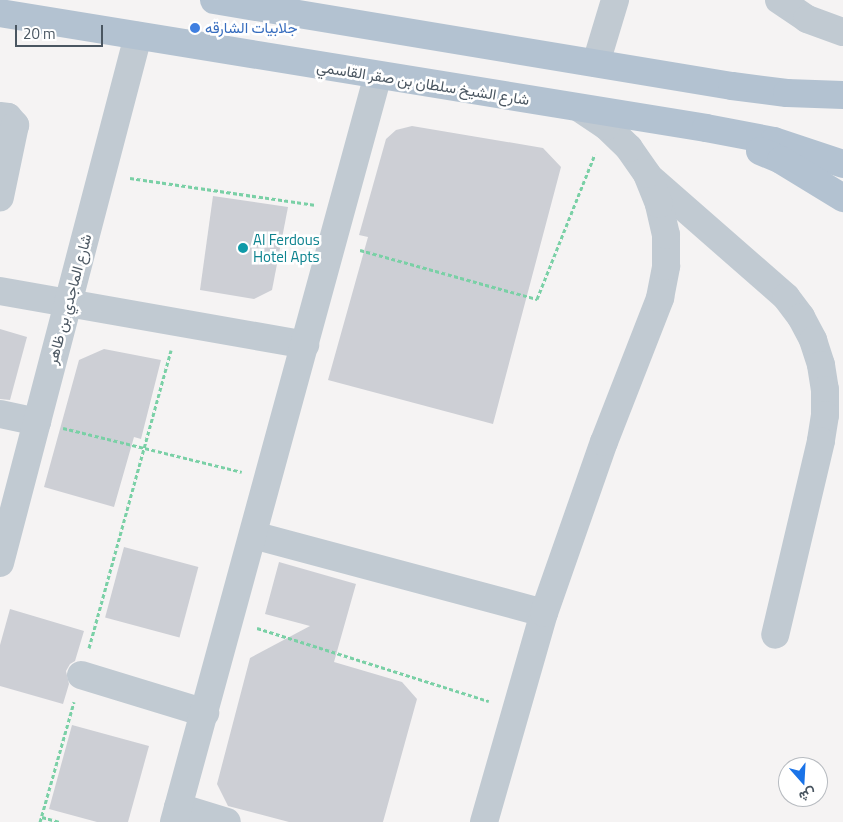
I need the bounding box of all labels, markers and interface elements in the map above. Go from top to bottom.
scale bar [18,15,105,47]
place label: جلابيات الشارقه [205,19,297,37]
text: 20 m [23,22,56,45]
marker: جلابيات الشارقه [189,22,201,34]
street label: شارع الشيخ سلطان بن صقر القاسمي [315,57,531,109]
place label: Al Ferdous Hotel Apts [253,230,320,265]
street label: شارع الماجدي بن ظاهر [43,232,95,366]
marker: Al Ferdous Hotel Apts [237,242,249,254]
north arrow [778,757,828,807]
text: ش [796,783,819,808]

